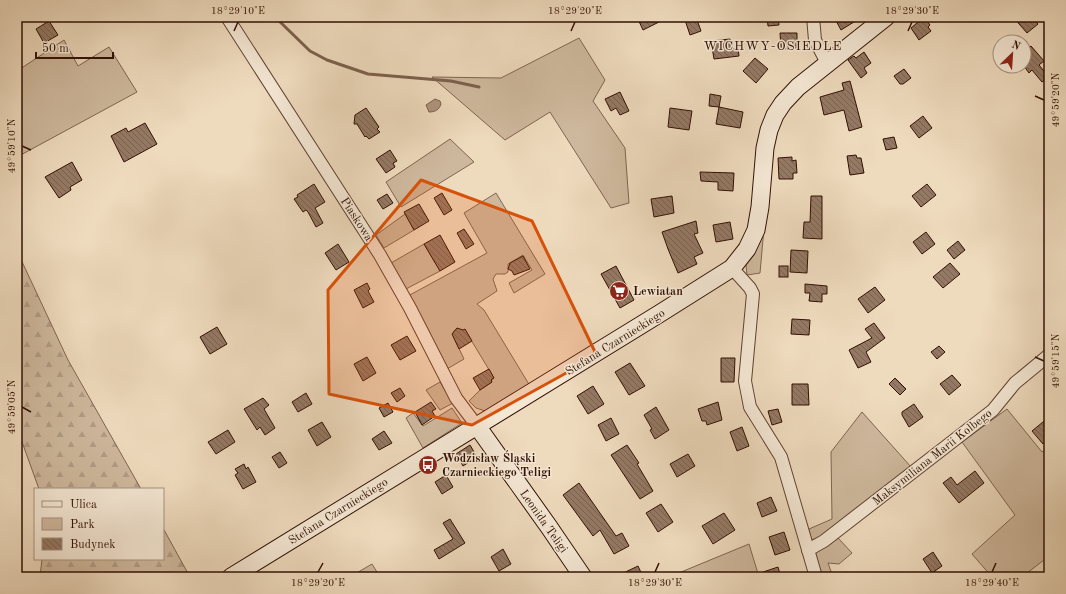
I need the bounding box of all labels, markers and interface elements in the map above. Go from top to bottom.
text: 18°29'10"E [211,6,265,16]
text: 18°29'20"E [548,6,602,16]
text: 18°29'30"E [885,6,939,16]
scale bar [36,34,113,60]
north arrow [992,34,1032,74]
district label: WICHWY-OSIEDLE [703,40,843,53]
text: N [1009,40,1022,53]
text: 50 m [42,42,69,55]
text: 49°59'20"N [1051,72,1061,127]
text: 49°59'10"N [7,118,17,173]
street label: Piaskowa [338,196,375,244]
supermarket icon: Lewiatan [608,280,630,302]
place label: Lewiatan [633,286,683,298]
street label: Stefana Czarnieckiego [564,307,667,378]
text: 49°59'15"N [1051,333,1061,388]
text: 49°59'05"N [7,379,17,434]
street label: Maksymiliana Marii Kolbego [871,408,995,508]
place label: Wodzisław Śląski Czarnieckiego Teligi [442,450,552,479]
bus stop icon: Wodzisław Śląski Czarnieckiego Teligi [417,454,439,476]
street label: Stefana Czarnieckiego [287,476,390,547]
legend [34,488,164,560]
street label: Leonida Teligi [517,488,569,555]
text: Ulica [70,499,97,511]
text: Park [70,519,95,531]
text: Budynek [70,539,116,551]
text: 18°29'20"E [291,578,345,588]
text: 18°29'30"E [628,578,682,588]
text: 18°29'40"E [965,578,1019,588]

